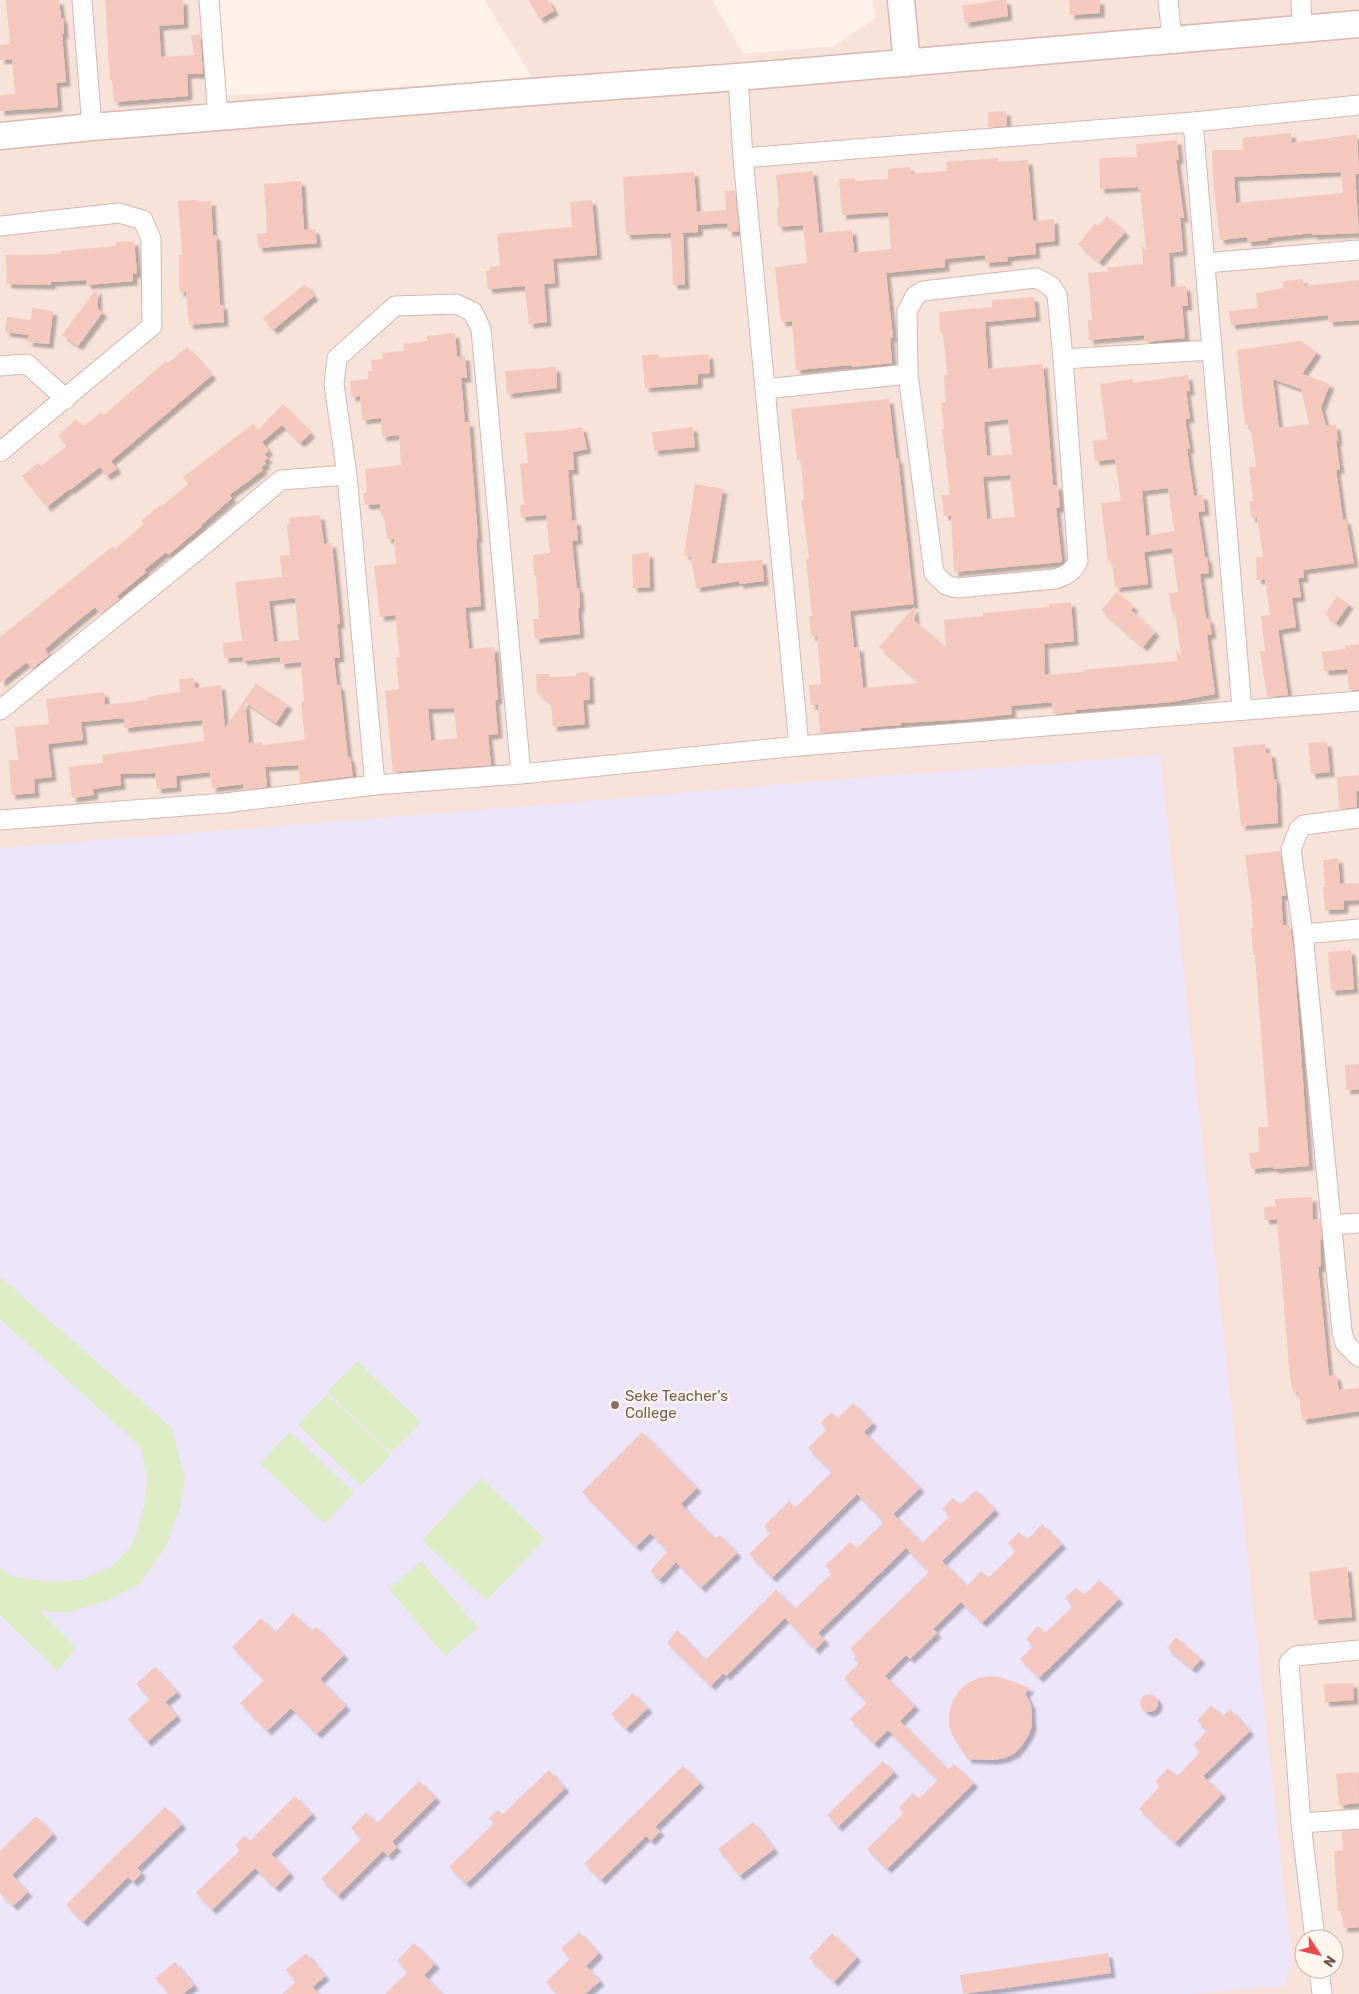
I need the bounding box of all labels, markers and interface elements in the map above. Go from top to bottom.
place label: Seke Teacher's College [625,1387,728,1422]
marker: Seke Teacher's College [609,1399,621,1411]
north arrow [1294,1929,1344,1979]
text: N [1319,1952,1339,1970]

